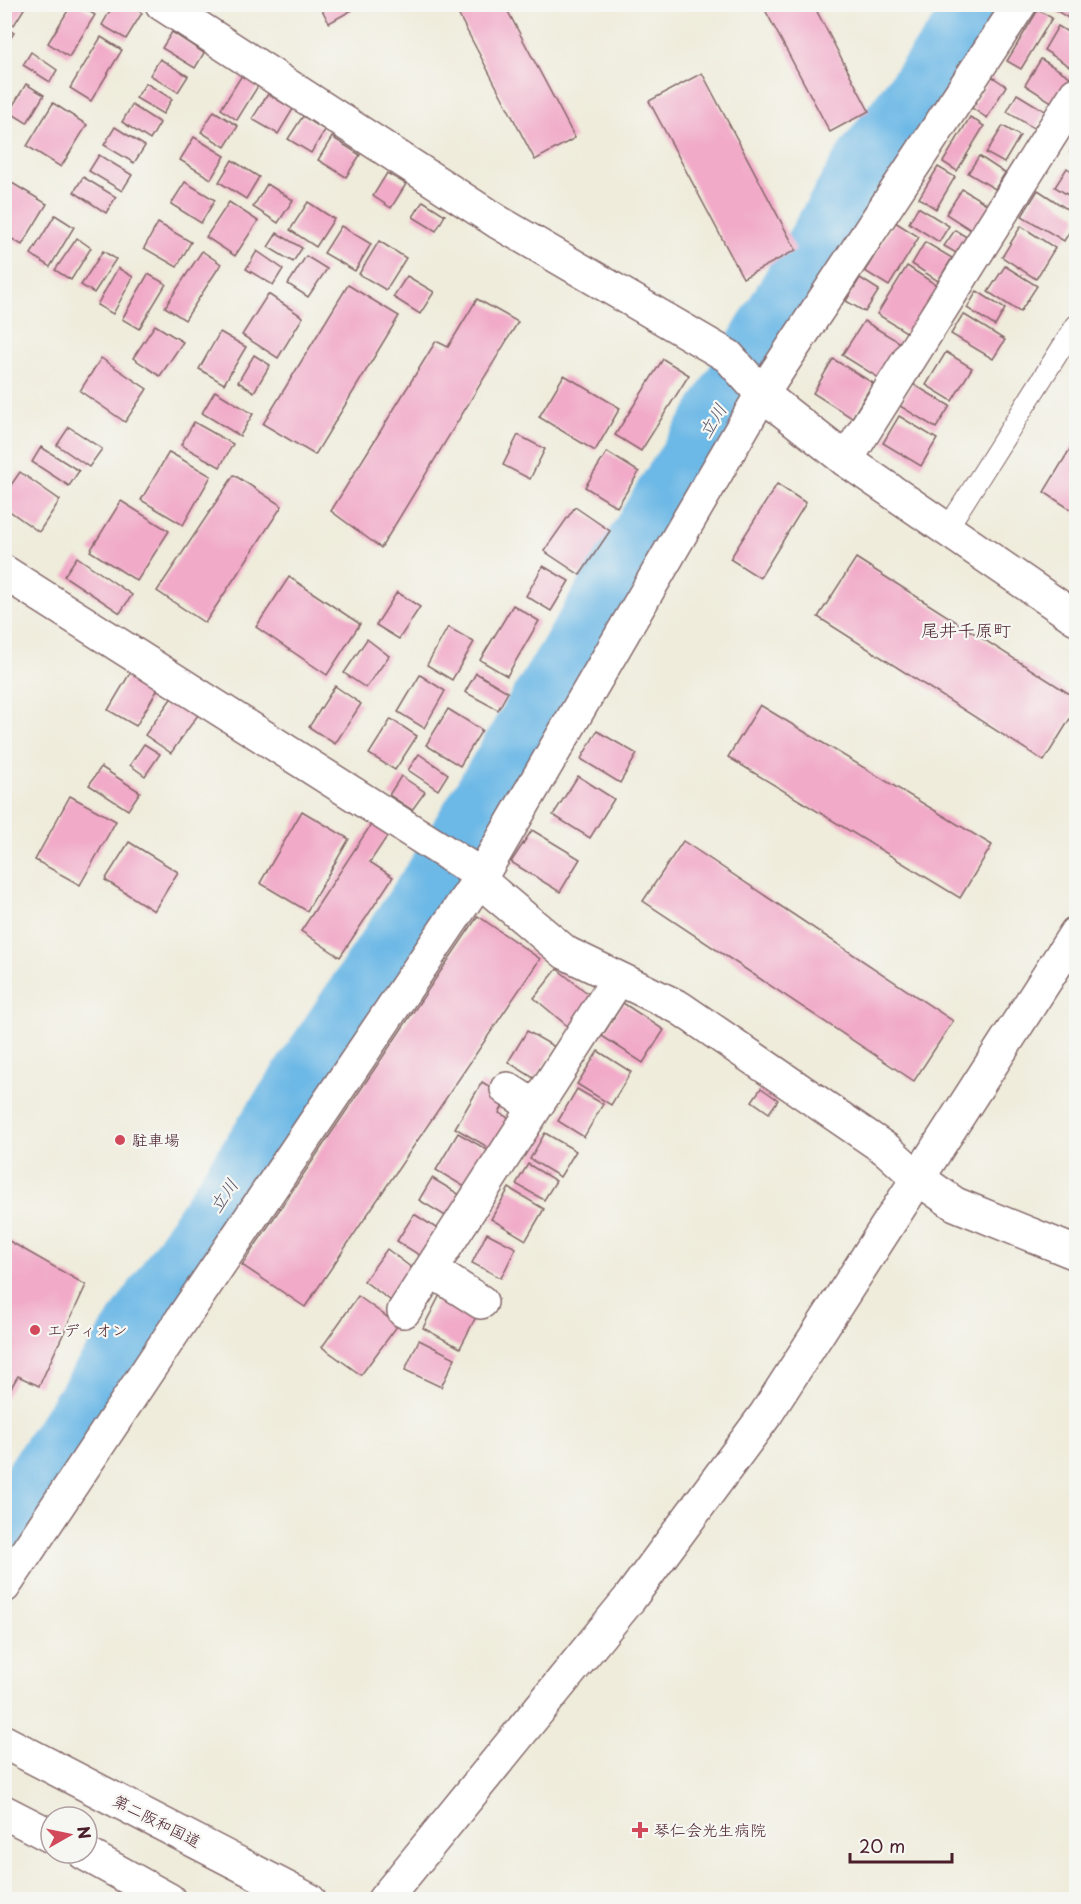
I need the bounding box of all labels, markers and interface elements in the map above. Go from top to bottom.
water label: 立川 [691,398,733,443]
district label: 尾井千原町 [921,616,1011,643]
place label: 駐車場 [132,1127,180,1151]
marker: 駐車場 [113,1133,127,1147]
water label: 立川 [201,1173,244,1218]
place label: エディオン [47,1317,128,1341]
marker: エディオン [28,1323,42,1337]
street label: 第二阪和国道 [109,1788,206,1853]
north arrow [39,1805,99,1865]
place label: 琴仁会光生病院 [654,1817,766,1841]
marker: 琴仁会光生病院 [631,1821,649,1839]
text: N [72,1824,98,1841]
scale bar [850,1826,952,1864]
text: 20 m [859,1832,905,1859]

